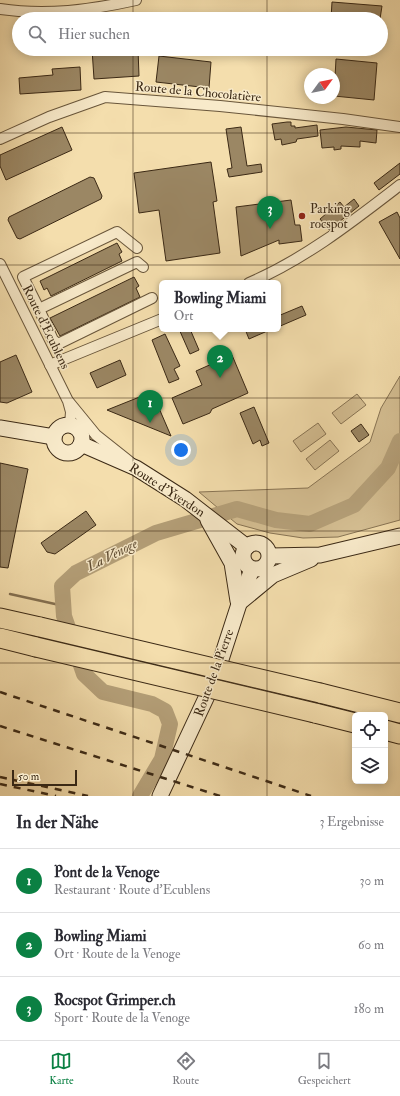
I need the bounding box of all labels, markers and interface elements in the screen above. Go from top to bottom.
search box [12,12,388,56]
icon: search [26,23,48,45]
text: Hier suchen [58,25,130,44]
north arrow [304,68,340,104]
street label: Route de la Chocolatière [134,79,262,106]
pin: 3 [257,196,283,229]
place label: Parking rocspot [310,201,351,233]
marker: Parking rocspot [297,211,307,221]
popup [159,280,281,332]
street label: Route d'Ecublens [19,282,74,372]
text: Bowling Miami [174,289,266,308]
text: Ort [174,308,193,324]
pin: 2 [207,345,233,378]
pin: 1 [137,390,163,423]
your location [171,440,191,460]
street label: Route d'Yverdon [126,460,208,521]
water label: La Venoge [83,535,141,575]
street label: Route de la Pierre [191,627,237,719]
map controls [352,712,388,784]
button: locate [352,712,388,748]
button: layers [352,748,388,784]
scale bar [12,768,77,787]
text: 50 m [18,770,39,783]
text: In der Nähe [16,812,98,833]
text: 3 Ergebnisse [319,814,384,830]
text: Pont de la Venoge [54,863,159,882]
text: 1 [27,873,31,889]
text: 30 m [360,873,384,889]
text: Restaurant · Route d'Ecublens [54,882,210,898]
text: Bowling Miami [54,927,147,946]
text: 2 [26,937,32,953]
text: 60 m [358,937,384,953]
text: Ort · Route de la Venoge [54,946,180,962]
text: Rocspot Grimper.ch [54,991,176,1010]
text: 3 [27,1001,32,1017]
text: 180 m [354,1001,384,1017]
text: Sport · Route de la Venoge [54,1010,190,1026]
tab: Karte [49,1050,74,1087]
tab: Route [172,1050,199,1087]
tab: Gespeichert [298,1050,351,1087]

